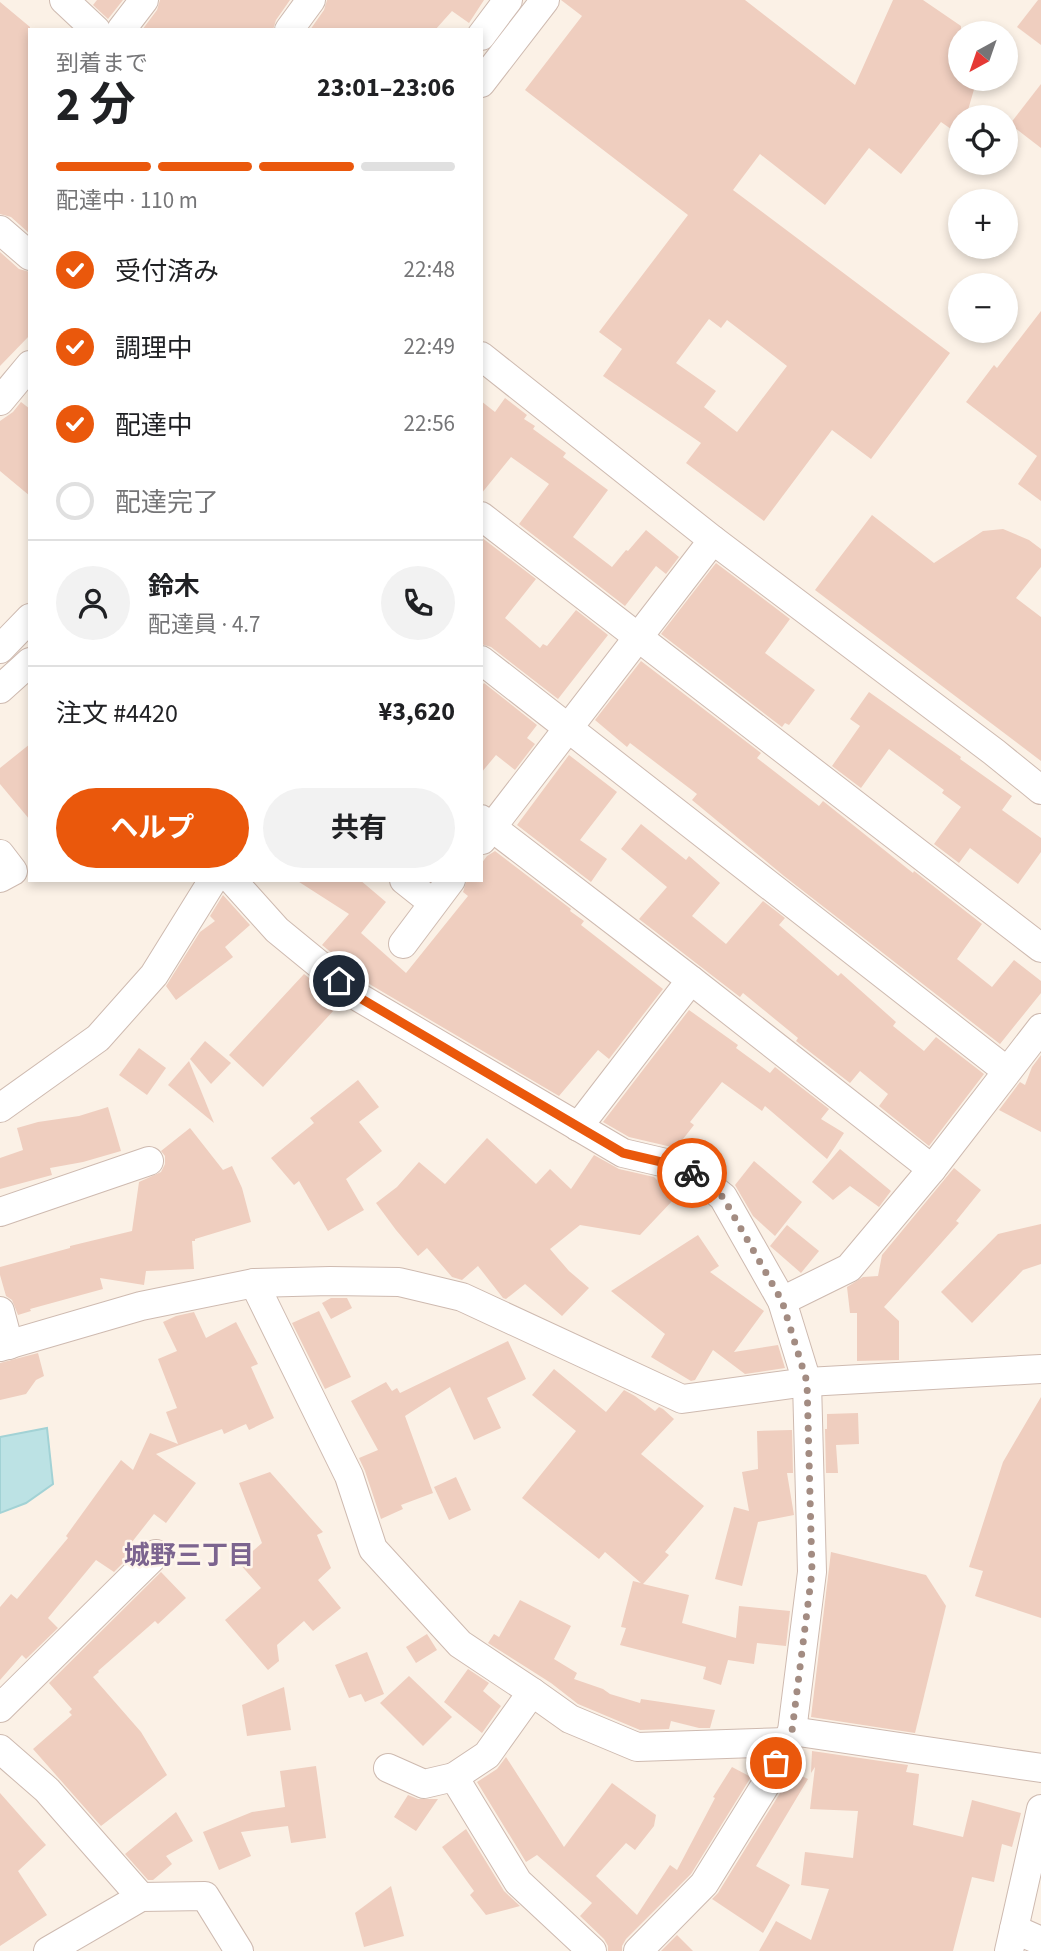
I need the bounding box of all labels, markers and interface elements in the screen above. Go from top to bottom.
north arrow [948,21,1018,91]
map controls [948,21,1018,343]
text: 到着まで [56,47,148,80]
text: 23:01–23:06 [317,69,455,106]
text: 2 分 [56,73,136,138]
button: locate [948,105,1018,175]
text: 配達中 · 110 m [56,184,198,217]
button: + [948,189,1018,259]
icon: check [56,251,94,289]
text: 受付済み [115,253,219,290]
text: 22:48 [404,253,455,286]
button: − [948,273,1018,343]
icon: check [56,328,94,366]
text: 調理中 [115,330,193,367]
text: 22:49 [404,330,455,363]
icon: check [56,405,94,443]
text: 配達中 [115,407,193,444]
text: 22:56 [404,407,455,440]
text: 配達完了 [115,484,219,521]
button: person [56,566,130,640]
button: phone [381,566,455,640]
text: 鈴木 [148,568,200,605]
text: 配達員 · 4.7 [148,608,261,641]
text: ¥3,620 [379,693,455,730]
text: 注文 #4420 [56,695,178,732]
button: ヘルプ [56,788,249,868]
button: 共有 [263,788,455,868]
pin [309,951,369,1011]
icon: home [320,962,358,1000]
courier [657,1138,727,1208]
icon: bike [673,1154,711,1192]
district label: 城野三丁目 [124,1537,254,1574]
pin [746,1733,806,1793]
icon: bag [757,1744,795,1782]

